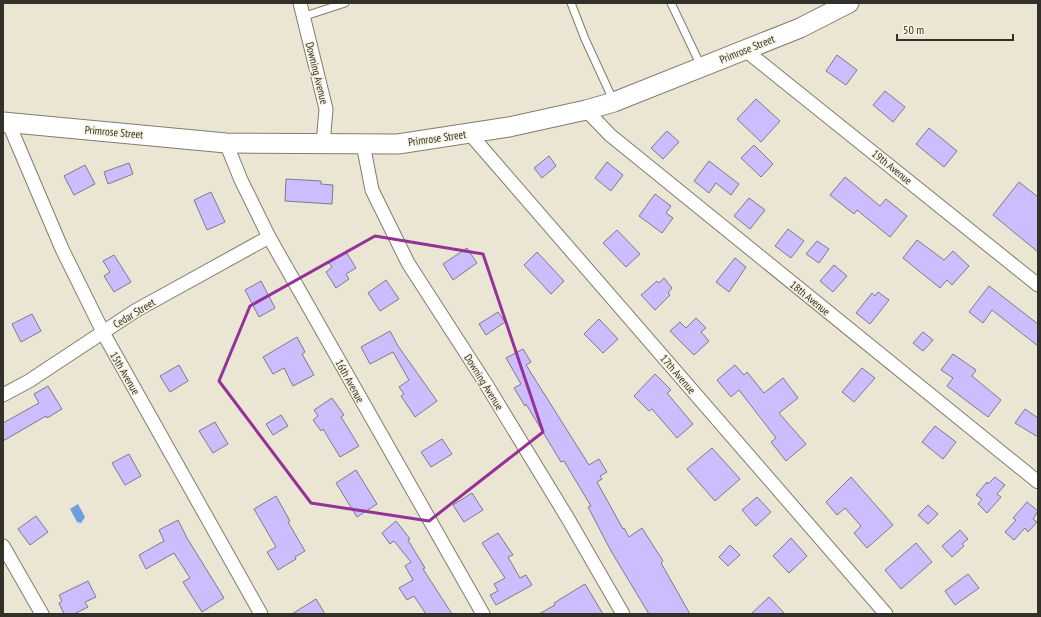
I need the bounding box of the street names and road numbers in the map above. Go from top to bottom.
street label: Primrose Street [717,32,777,66]
street label: Downing Avenue [303,40,332,106]
street label: Primrose Street [84,122,144,142]
street label: Primrose Street [407,127,467,149]
street label: 19th Avenue [869,147,915,188]
street label: 18th Avenue [787,278,833,319]
street label: Cedar Street [110,295,158,331]
street label: 15th Avenue [107,349,143,398]
street label: Downing Avenue [461,351,507,413]
street label: 17th Avenue [657,351,699,397]
street label: 16th Avenue [332,357,368,406]

